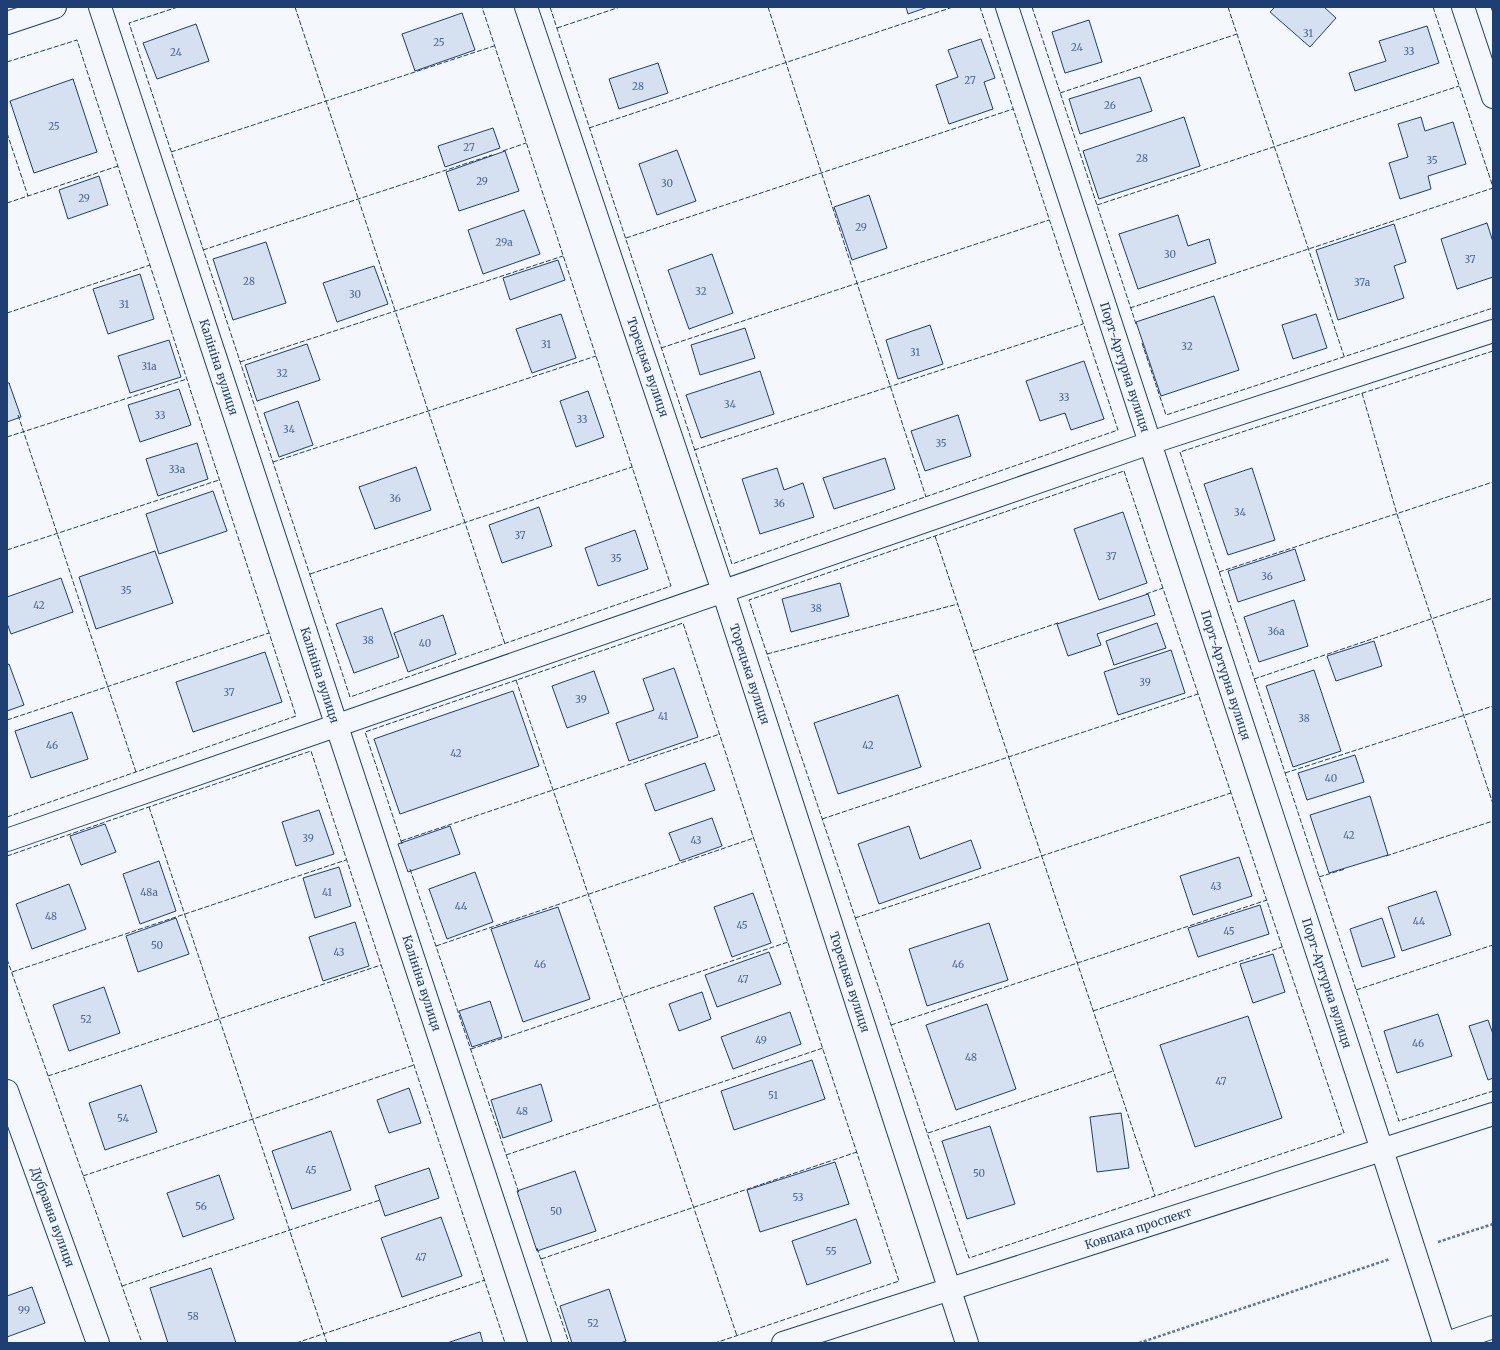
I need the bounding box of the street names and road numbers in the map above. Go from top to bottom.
street label: Порт-Артурна вулиця [1097,300,1153,434]
street label: Торецька вулиця [624,315,672,419]
street label: Калініна вулиця [196,317,242,417]
street label: Порт-Артурна вулиця [1198,608,1254,742]
street label: Торецька вулиця [727,622,773,726]
street label: Калініна вулиця [297,625,343,725]
street label: Порт-Артурна вулиця [1299,916,1355,1050]
street label: Торецька вулиця [827,930,873,1034]
street label: Калініна вулиця [399,933,445,1033]
street label: Дубравна вулиця [28,1165,78,1269]
street label: Ковпака проспект [1083,1204,1193,1252]

